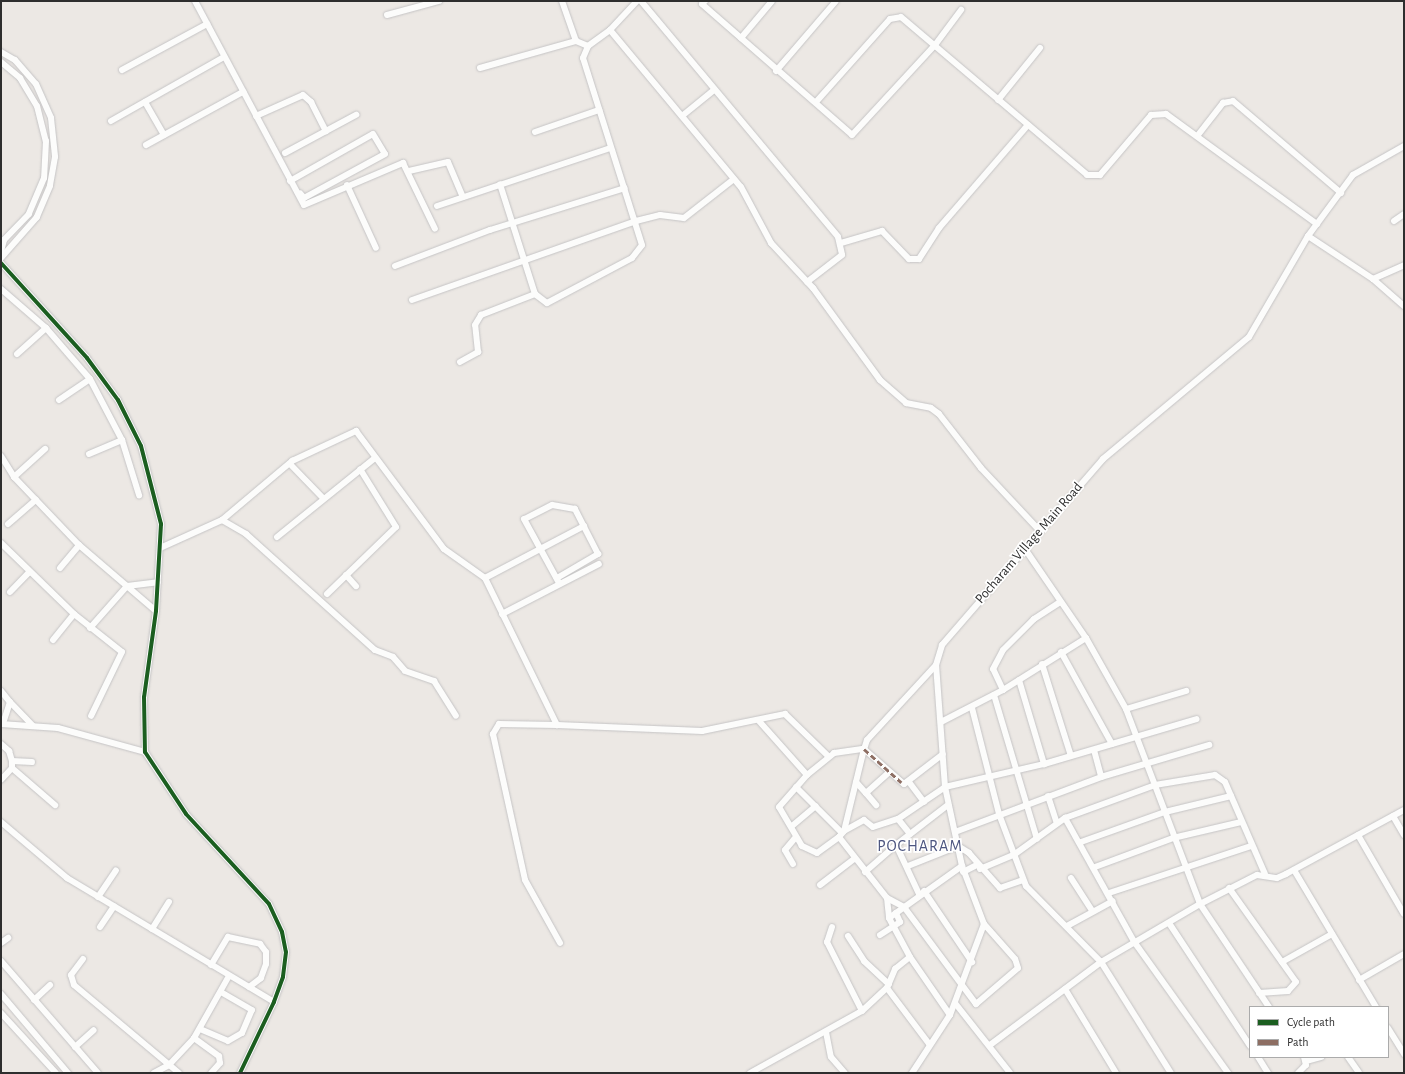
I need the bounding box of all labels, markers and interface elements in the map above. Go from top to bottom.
street label: Pocharam Village Main Road [972,479,1086,607]
district label: POCHARAM [877,836,963,856]
legend [1249,1006,1389,1058]
text: Cycle path [1287,1016,1335,1028]
text: Path [1287,1036,1309,1048]

